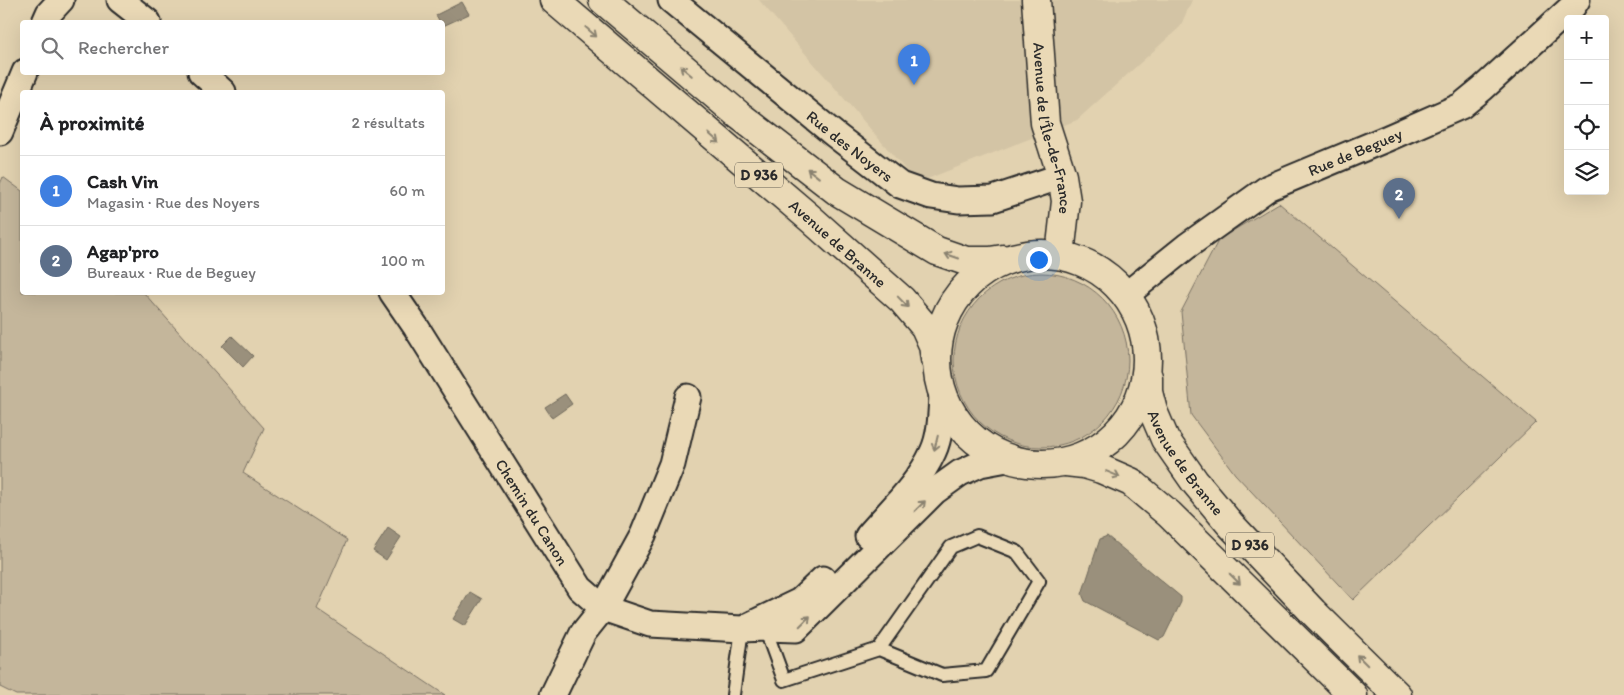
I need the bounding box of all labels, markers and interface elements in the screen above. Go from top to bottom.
map controls [1564,15,1609,195]
button: + [1564,15,1609,60]
search box [20,20,445,75]
one-way arrow [584,26,597,37]
icon: search [38,34,66,62]
text: Rechercher [78,36,169,59]
street label: Avenue de l'Île-de-France [1030,42,1076,215]
pin: 1 [898,44,930,85]
button: − [1564,60,1609,105]
one-way arrow [680,65,693,76]
button: locate [1564,105,1609,150]
street label: Rue des Noyers [803,106,897,186]
text: À proximité [40,110,145,135]
text: 2 résultats [351,113,425,132]
street label: Rue de Beguey [1305,123,1405,180]
one-way arrow [708,132,721,144]
button: layers [1564,150,1609,195]
road number: D 936 [735,162,783,188]
one-way arrow [807,167,820,178]
text: Cash Vin [87,170,158,193]
pin: 2 [1383,178,1415,219]
text: 1 [52,181,60,200]
text: 60 m [390,181,425,200]
text: Magasin · Rue des Noyers [87,193,260,212]
street label: Avenue de Branne [785,195,891,292]
text: Agap'pro [87,240,159,263]
your location [1026,247,1052,273]
text: 2 [52,251,60,270]
text: 100 m [381,251,425,270]
one-way arrow [944,251,960,261]
text: Bureaux · Rue de Beguey [87,263,256,282]
one-way arrow [897,296,909,308]
street label: Avenue de Branne [1144,407,1228,519]
one-way arrow [930,434,940,450]
street label: Chemin du Canon [492,455,573,569]
one-way arrow [1105,470,1120,479]
one-way arrow [914,500,926,512]
road number: D 936 [1226,532,1274,558]
one-way arrow [1229,573,1242,585]
one-way arrow [799,614,811,627]
one-way arrow [1356,654,1368,667]

